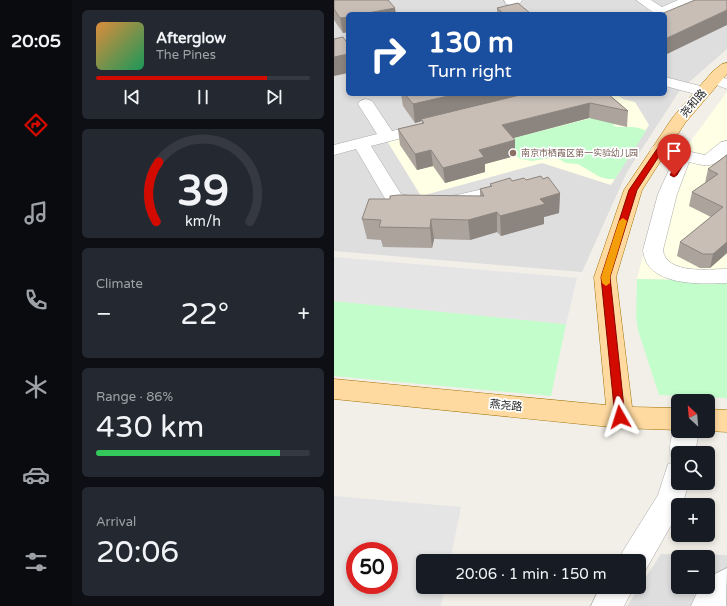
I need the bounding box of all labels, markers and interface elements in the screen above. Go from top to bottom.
text: 130 m [428,26,514,60]
icon: right [362,28,414,80]
text: Afterglow [156,29,226,47]
text: 20:05 [11,30,61,52]
text: The Pines [156,47,216,63]
text: Turn right [428,60,512,82]
icon: previous [121,86,143,108]
icon: pause [192,86,214,108]
icon: next [263,86,285,108]
street label: 尧和路 [678,87,709,120]
icon: directions [22,111,50,139]
pin [657,134,691,175]
icon: arrive [663,140,685,162]
marker: 南京市栖霞区第一实验幼儿园 [508,148,518,158]
place label: 南京市栖霞区第一实验幼儿园 [521,148,638,159]
text: 39 [177,167,229,217]
icon: music [22,199,50,227]
text: km/h [185,212,221,229]
text: Climate [96,276,143,292]
icon: phone [22,286,50,314]
text: 22° [180,296,229,333]
text: − [96,301,112,327]
text: + [298,301,310,327]
icon: climate [22,373,50,401]
text: Range · 86% [96,389,173,405]
north arrow [671,394,715,438]
map controls [671,394,715,594]
position arrow [599,396,641,438]
street label: 燕尧路 [489,397,523,414]
text: 430 km [96,409,204,446]
button: search [671,446,715,490]
icon: car [22,461,50,489]
button: + [671,498,715,542]
text: Arrival [96,514,136,530]
text: 20:06 [96,534,179,571]
speed limit sign: 50 [346,542,398,594]
icon: filters [22,548,50,576]
button: − [671,550,715,594]
text: 20:06 · 1 min · 150 m [456,565,606,583]

